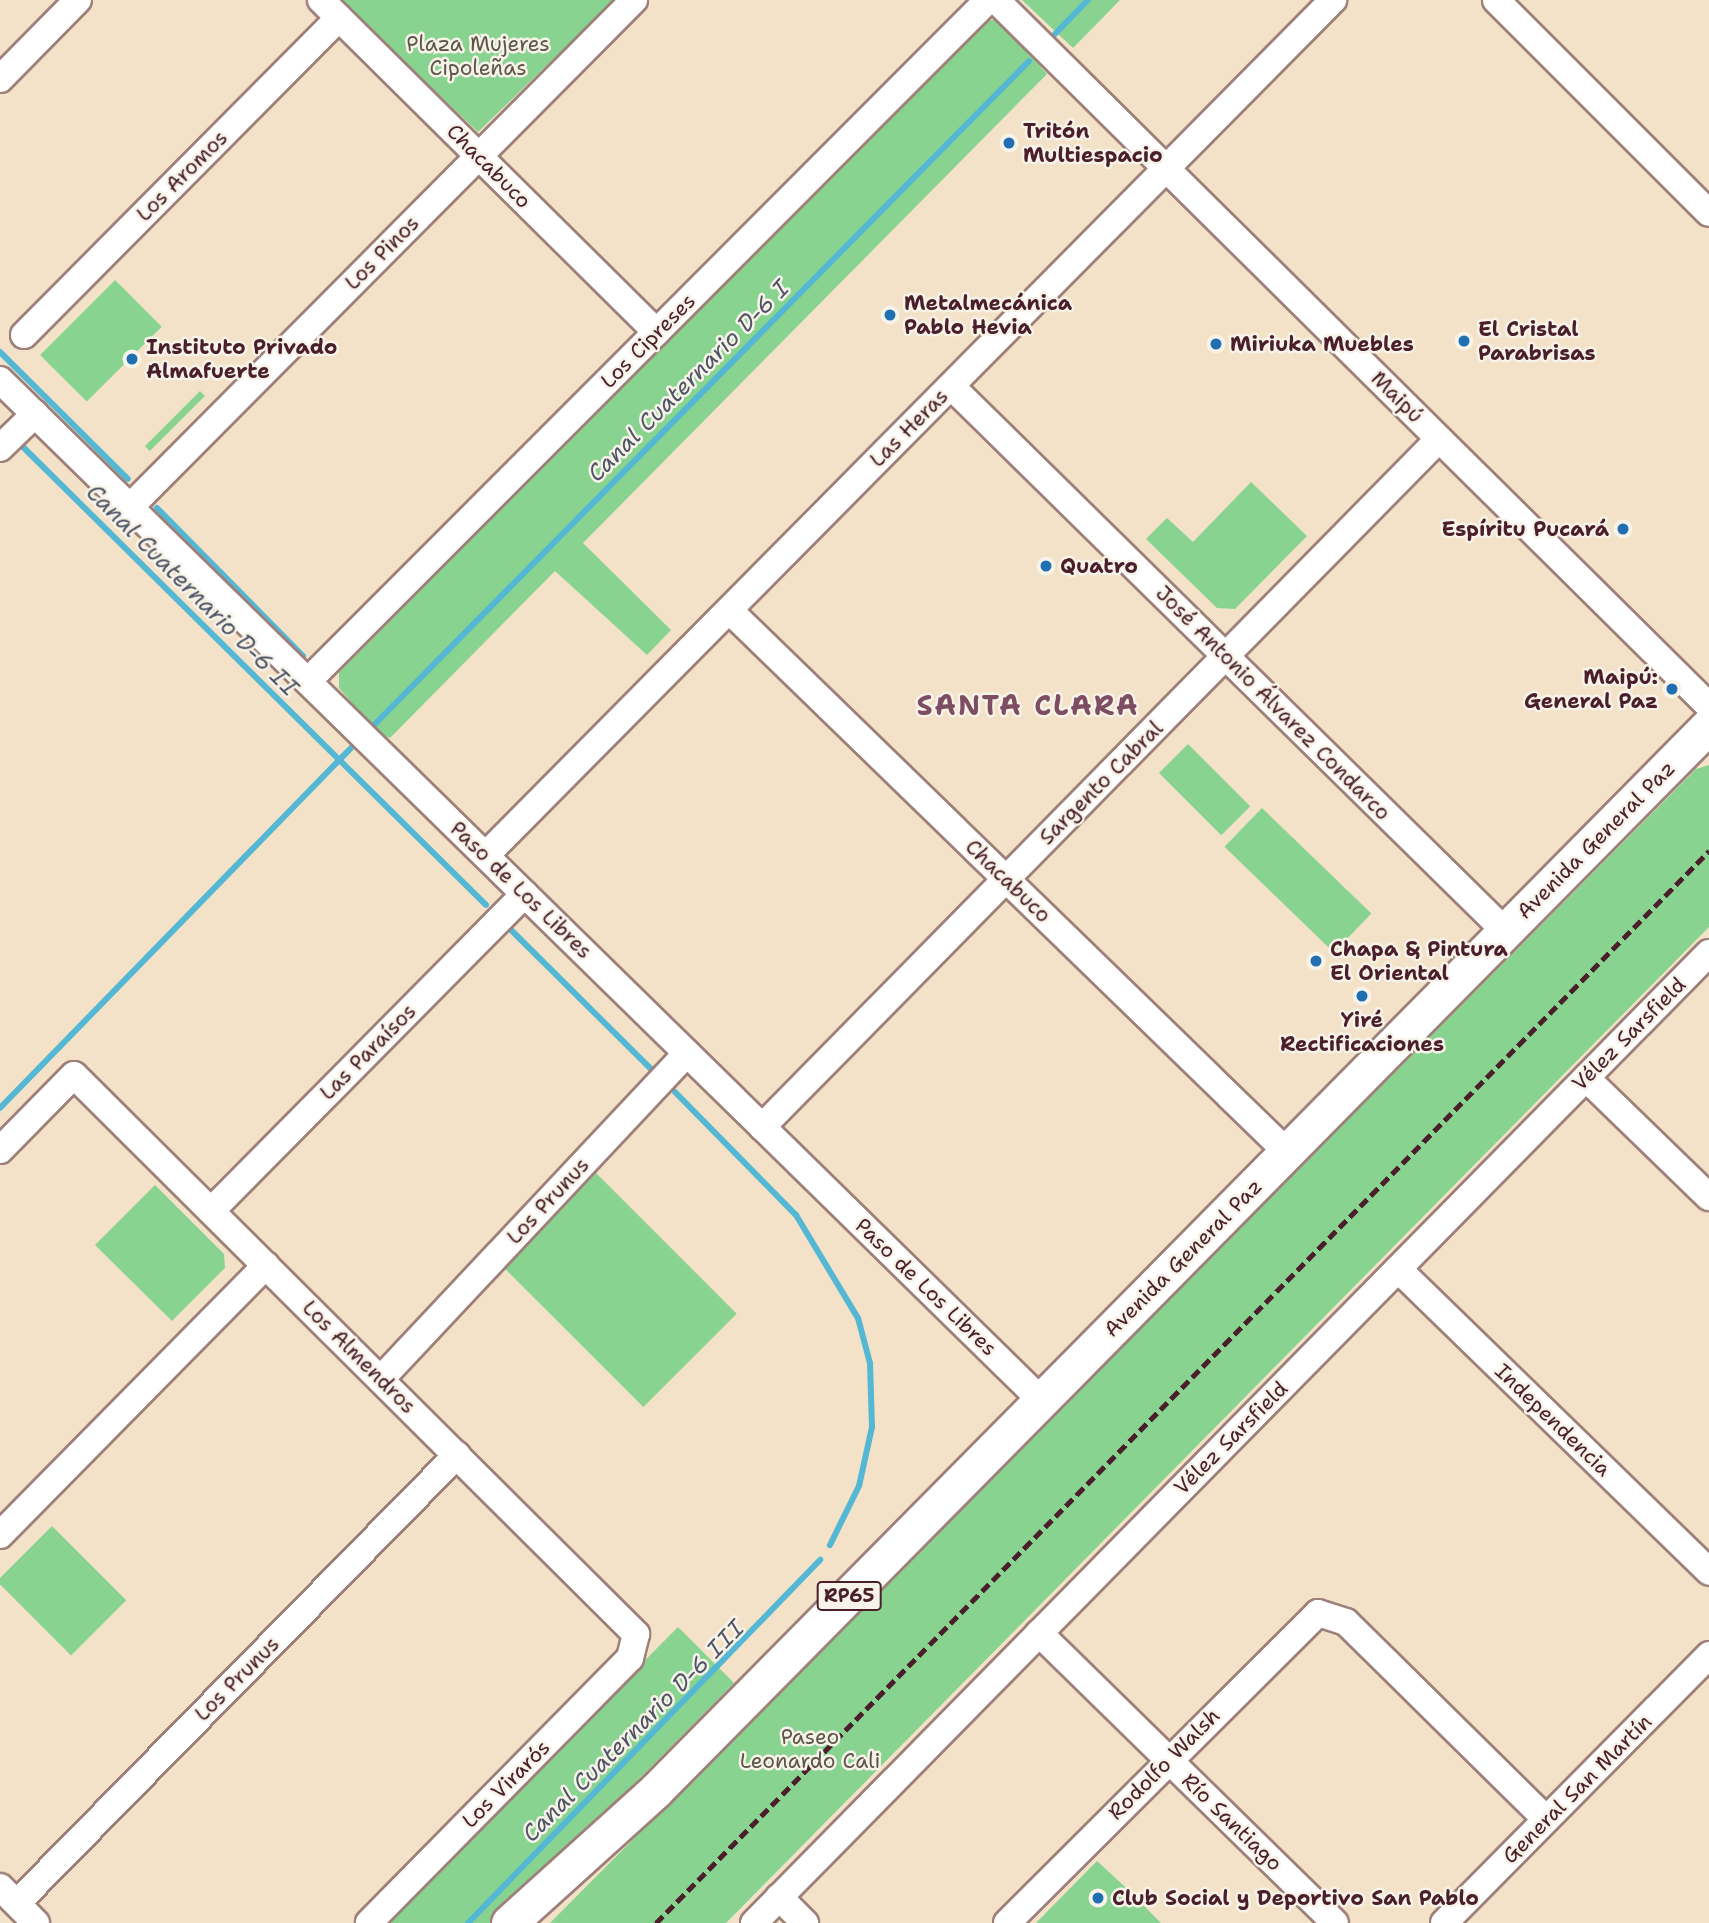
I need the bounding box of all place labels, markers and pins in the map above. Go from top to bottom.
place label: Tritón Multiespacio [1023,118,1163,168]
marker: Tritón Multiespacio [1001,135,1017,151]
place label: Metalmecánica Pablo Hevia [904,290,1072,340]
marker: Metalmecánica Pablo Hevia [882,307,898,323]
place label: El Cristal Parabrisas [1478,316,1596,366]
place label: Miriuka Muebles [1230,331,1414,357]
marker: El Cristal Parabrisas [1456,333,1472,349]
place label: Instituto Privado Almafuerte [146,334,337,384]
marker: Miriuka Muebles [1208,336,1224,352]
marker: Instituto Privado Almafuerte [124,351,140,367]
place label: Espíritu Pucará [1441,516,1609,542]
marker: Espíritu Pucará [1615,521,1631,537]
place label: Quatro [1060,553,1138,579]
marker: Quatro [1038,558,1054,574]
place label: Maipú: General Paz [1524,664,1658,714]
marker: Maipú: General Paz [1664,681,1680,697]
place label: Chapa & Pintura El Oriental [1330,936,1508,986]
marker: Chapa & Pintura El Oriental [1308,953,1324,969]
marker: Yiré Rectificaciones [1354,988,1370,1004]
place label: Yiré Rectificaciones [1280,1007,1444,1057]
place label: Club Social y Deportivo San Pablo [1112,1885,1479,1911]
marker: Club Social y Deportivo San Pablo [1090,1890,1106,1906]

